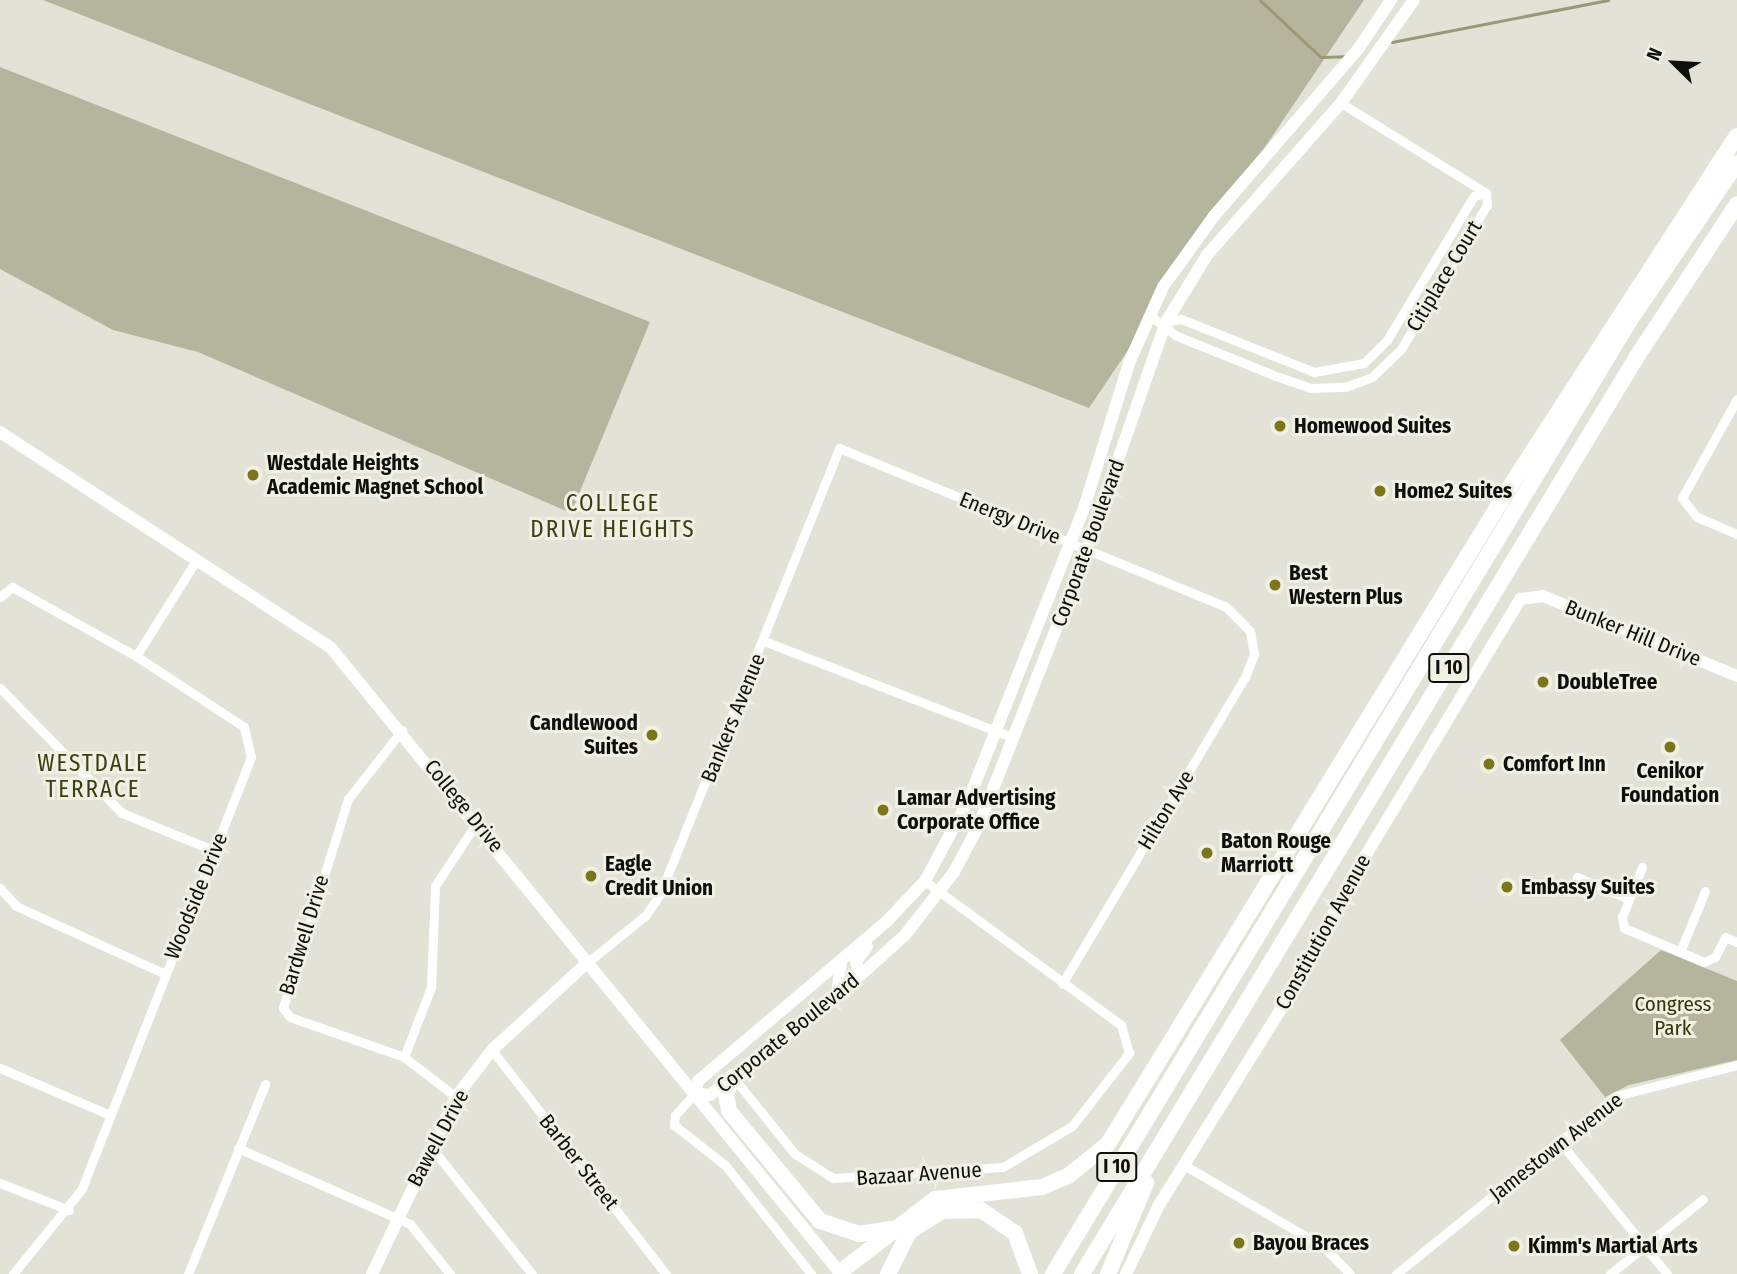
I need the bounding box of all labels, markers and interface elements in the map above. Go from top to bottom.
north arrow [1639,28,1709,98]
text: N [1642,44,1667,64]
street label: Citiplace Court [1401,216,1487,336]
place label: Homewood Suites [1294,413,1451,439]
marker: Homewood Suites [1272,418,1288,434]
place label: Westdale Heights Academic Magnet School [267,450,483,500]
street label: Corporate Boulevard [1046,456,1130,630]
marker: Westdale Heights Academic Magnet School [245,467,261,483]
place label: Home2 Suites [1394,478,1512,504]
marker: Home2 Suites [1372,483,1388,499]
street label: Energy Drive [956,486,1064,550]
district label: COLLEGE DRIVE HEIGHTS [532,489,694,543]
place label: Best Western Plus [1289,560,1403,610]
marker: Best Western Plus [1267,577,1283,593]
street label: Bunker Hill Drive [1561,594,1705,672]
street label: Bankers Avenue [696,650,770,786]
road number: I 10 [1428,652,1470,684]
place label: DoubleTree [1557,669,1657,695]
marker: DoubleTree [1535,674,1551,690]
place label: Candlewood Suites [530,710,638,760]
marker: Candlewood Suites [644,727,660,743]
marker: Cenikor Foundation [1662,739,1678,755]
district label: WESTDALE TERRACE [38,749,148,803]
place label: Comfort Inn [1503,751,1606,777]
street label: College Drive [419,755,509,857]
marker: Comfort Inn [1481,756,1497,772]
place label: Cenikor Foundation [1621,758,1719,808]
street label: Hilton Ave [1133,766,1199,854]
place label: Lamar Advertising Corporate Office [897,785,1055,835]
marker: Lamar Advertising Corporate Office [875,802,891,818]
place label: Baton Rouge Marriott [1221,828,1331,878]
street label: Woodside Drive [159,829,233,963]
marker: Baton Rouge Marriott [1199,845,1215,861]
street label: Constitution Avenue [1270,850,1376,1014]
place label: Eagle Credit Union [605,851,713,901]
marker: Eagle Credit Union [583,868,599,884]
street label: Bardwell Drive [274,872,334,998]
place label: Embassy Suites [1521,874,1655,900]
marker: Embassy Suites [1499,879,1515,895]
street label: Corporate Boulevard [712,968,864,1098]
park label: Congress Park [1634,991,1712,1041]
street label: Bawell Drive [402,1085,474,1191]
street label: Jamestown Avenue [1484,1087,1628,1207]
street label: Barber Street [534,1109,624,1215]
road number: I 10 [1096,1152,1138,1182]
street label: Bazaar Avenue [855,1157,983,1191]
place label: Bayou Braces [1253,1230,1369,1256]
place label: Kimm's Martial Arts [1528,1233,1698,1259]
marker: Bayou Braces [1231,1235,1247,1251]
marker: Kimm's Martial Arts [1506,1238,1522,1254]

